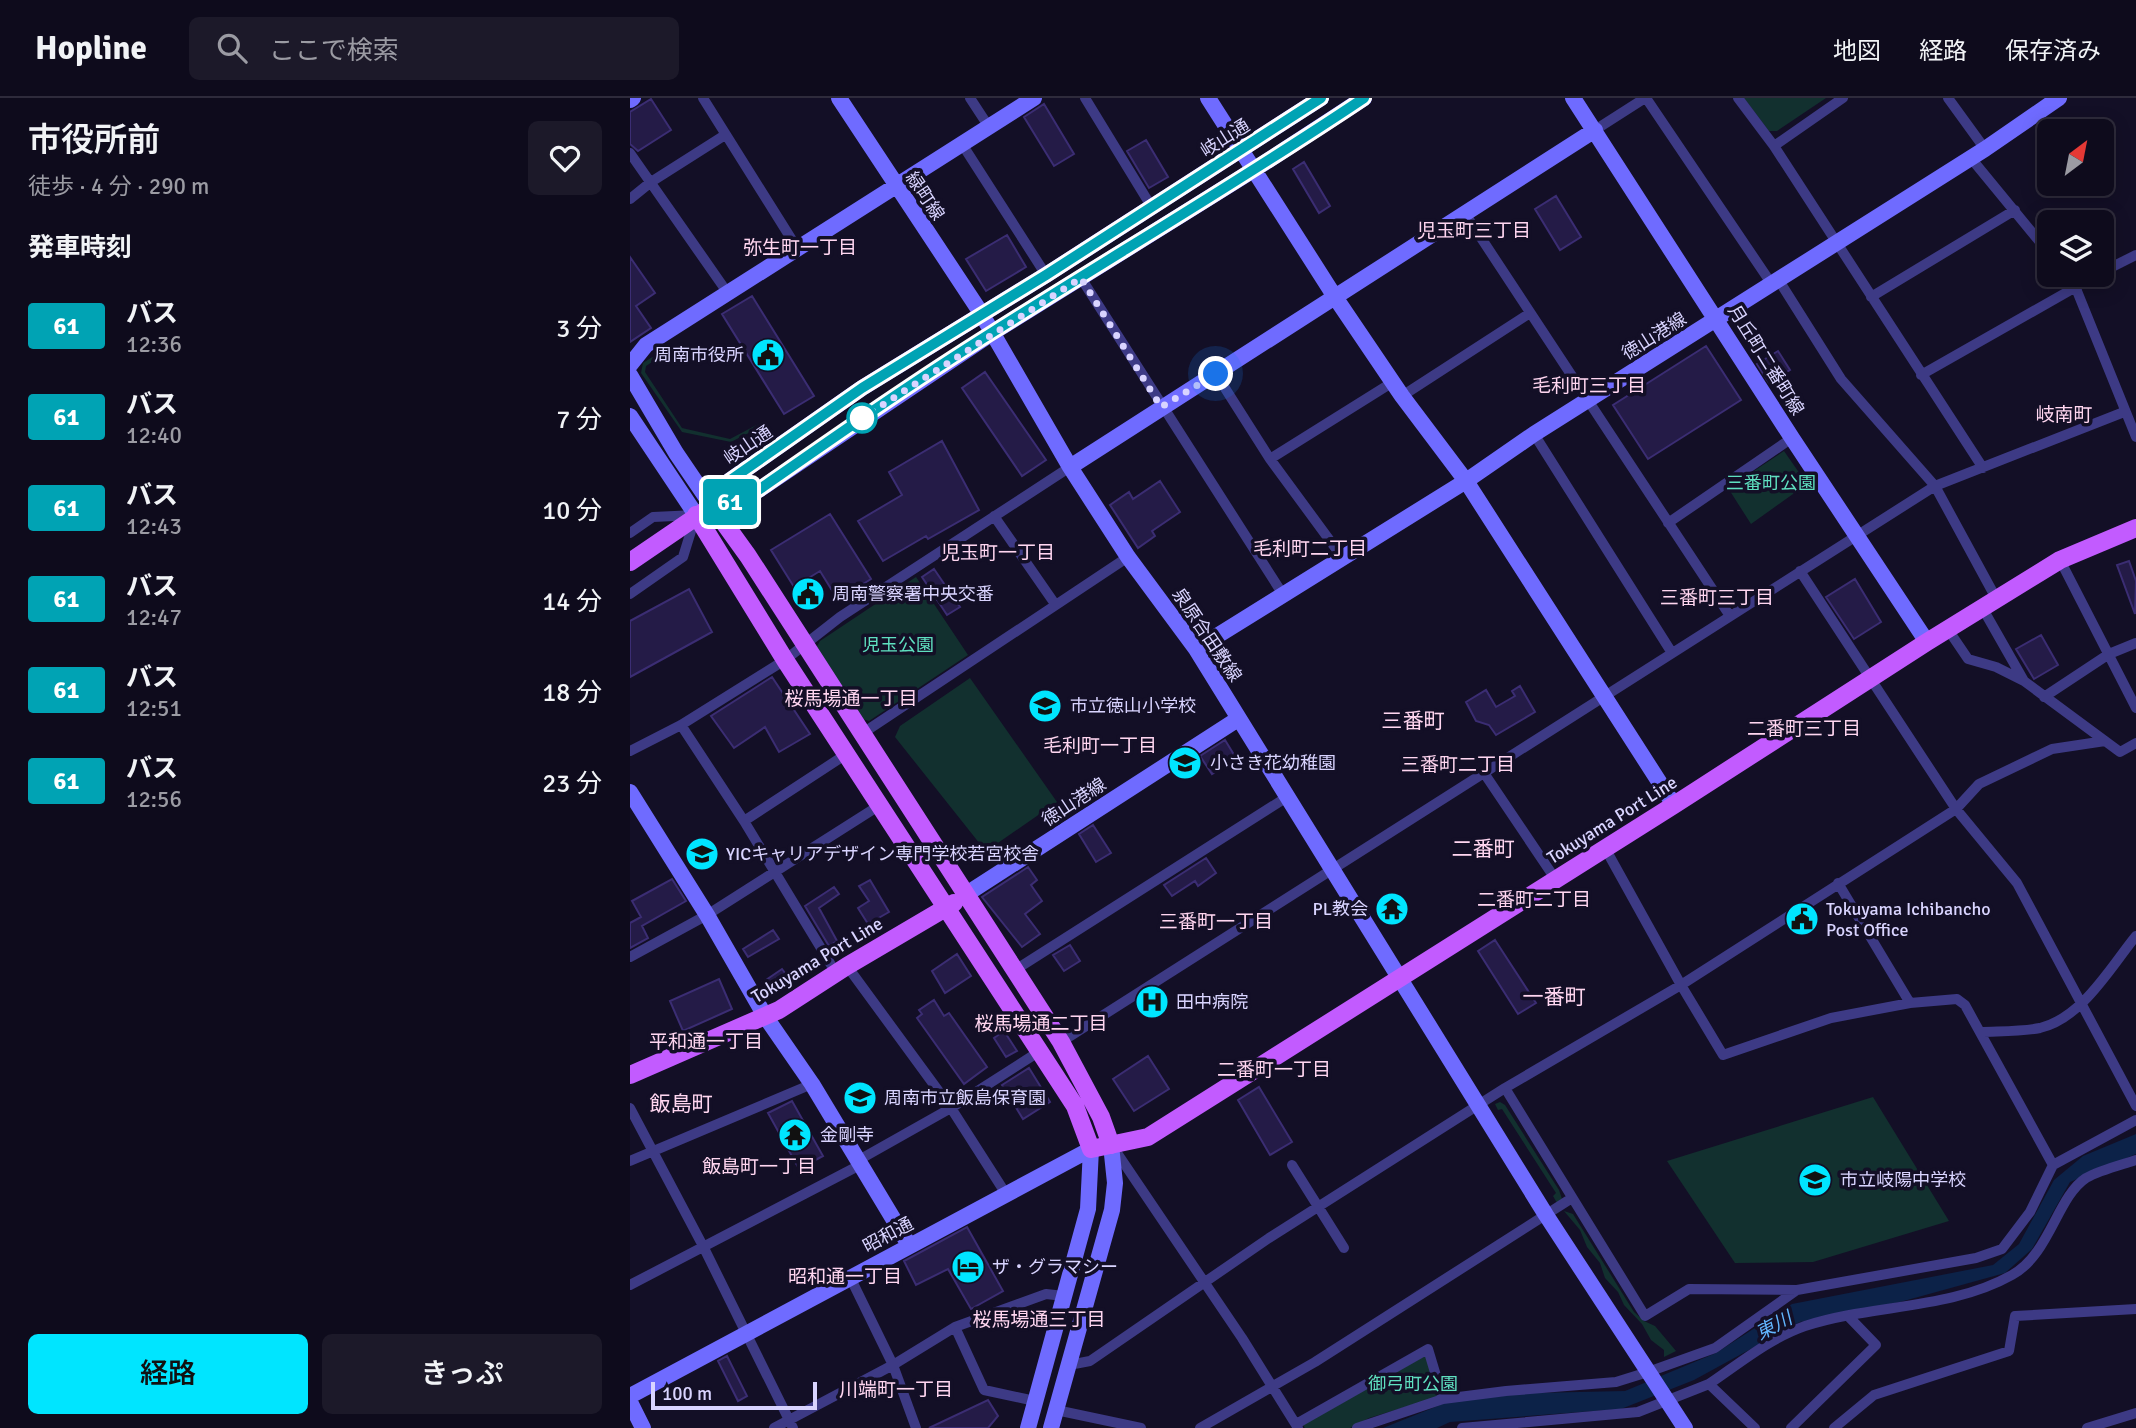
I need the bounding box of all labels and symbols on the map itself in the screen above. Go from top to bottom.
street label: 岐山通 [1196,114,1254,162]
north arrow [2037,119,2114,196]
street label: 緑町線 [901,167,949,225]
district label: 児玉町三丁目 [1417,219,1531,243]
district label: 弥生町一丁目 [743,236,857,260]
street label: 月丘町二番町線 [1723,301,1809,419]
street label: 徳山港線 [1618,308,1690,364]
public building icon: 周南市役所 [749,336,787,374]
place label: 周南市役所 [654,344,744,366]
your location [1198,356,1233,391]
district label: 毛利町三丁目 [1532,374,1646,398]
unlabelled marker [847,403,877,433]
district label: 岐南町 [2035,403,2093,427]
street label: 岐山通 [719,421,777,469]
park label: 三番町公園 [1726,472,1816,494]
line badge: 61 [698,479,762,525]
district label: 毛利町二丁目 [1253,537,1367,561]
district label: 児玉町一丁目 [941,541,1055,565]
public building icon: 周南警察署中央交番 [789,575,827,613]
place label: 周南警察署中央交番 [832,583,994,605]
street label: 泉原合田敷線 [1168,584,1246,686]
district label: 三番町三丁目 [1660,586,1774,610]
park label: 児玉公園 [862,634,934,656]
district label: 桜馬場通一丁目 [784,687,918,711]
school or university icon: 市立徳山小学校 [1026,687,1064,725]
place label: 市立徳山小学校 [1070,695,1196,717]
district label: 三番町 [1382,708,1445,734]
district label: 二番町三丁目 [1747,717,1861,741]
district label: 毛利町一丁目 [1043,734,1157,758]
school or university icon: 小さき花幼稚園 [1166,744,1204,782]
place label: 小さき花幼稚園 [1210,752,1336,774]
district label: 三番町二丁目 [1401,753,1515,777]
street label: Tokuyama Port Line [1543,771,1681,869]
street label: 徳山港線 [1038,773,1110,831]
school or university icon: YICキャリアデザイン専門学校若宮校舎 [683,835,721,873]
district label: 二番町 [1452,836,1515,862]
place label: YICキャリアデザイン専門学校若宮校舎 [726,843,1039,865]
district label: 二番町二丁目 [1477,888,1591,912]
temple icon: PL教会 [1373,890,1411,928]
place label: PL教会 [1313,898,1368,920]
place label: Tokuyama Ichibancho Post Office [1826,898,1991,941]
public building icon: Tokuyama Ichibancho Post Office [1783,900,1821,938]
district label: 三番町一丁目 [1159,910,1273,934]
street label: Tokuyama Port Line [747,912,887,1008]
hospital icon: 田中病院 [1133,983,1171,1021]
district label: 一番町 [1523,984,1586,1010]
place label: 田中病院 [1176,991,1248,1013]
district label: 桜馬場通二丁目 [974,1012,1108,1036]
district label: 平和通一丁目 [649,1030,763,1054]
district label: 二番町一丁目 [1217,1058,1331,1082]
school or university icon: 周南市立飯島保育園 [841,1079,879,1117]
place label: 周南市立飯島保育園 [884,1087,1046,1109]
district label: 飯島町 [650,1091,713,1117]
temple icon: 金剛寺 [776,1116,814,1154]
place label: 金剛寺 [820,1124,874,1146]
district label: 飯島町一丁目 [702,1155,816,1179]
school or university icon: 市立岐陽中学校 [1796,1161,1834,1199]
place label: 市立岐陽中学校 [1840,1169,1966,1191]
street label: 昭和通 [859,1213,917,1257]
hotel icon: ザ・グラマシー [949,1248,987,1286]
place label: ザ・グラマシー [992,1256,1118,1278]
district label: 昭和通一丁目 [788,1265,902,1289]
water label: 東川 [1752,1306,1798,1346]
district label: 桜馬場通三丁目 [972,1308,1106,1332]
park label: 御弓町公園 [1368,1373,1458,1395]
district label: 川端町一丁目 [839,1378,953,1402]
scale bar [651,1379,817,1411]

